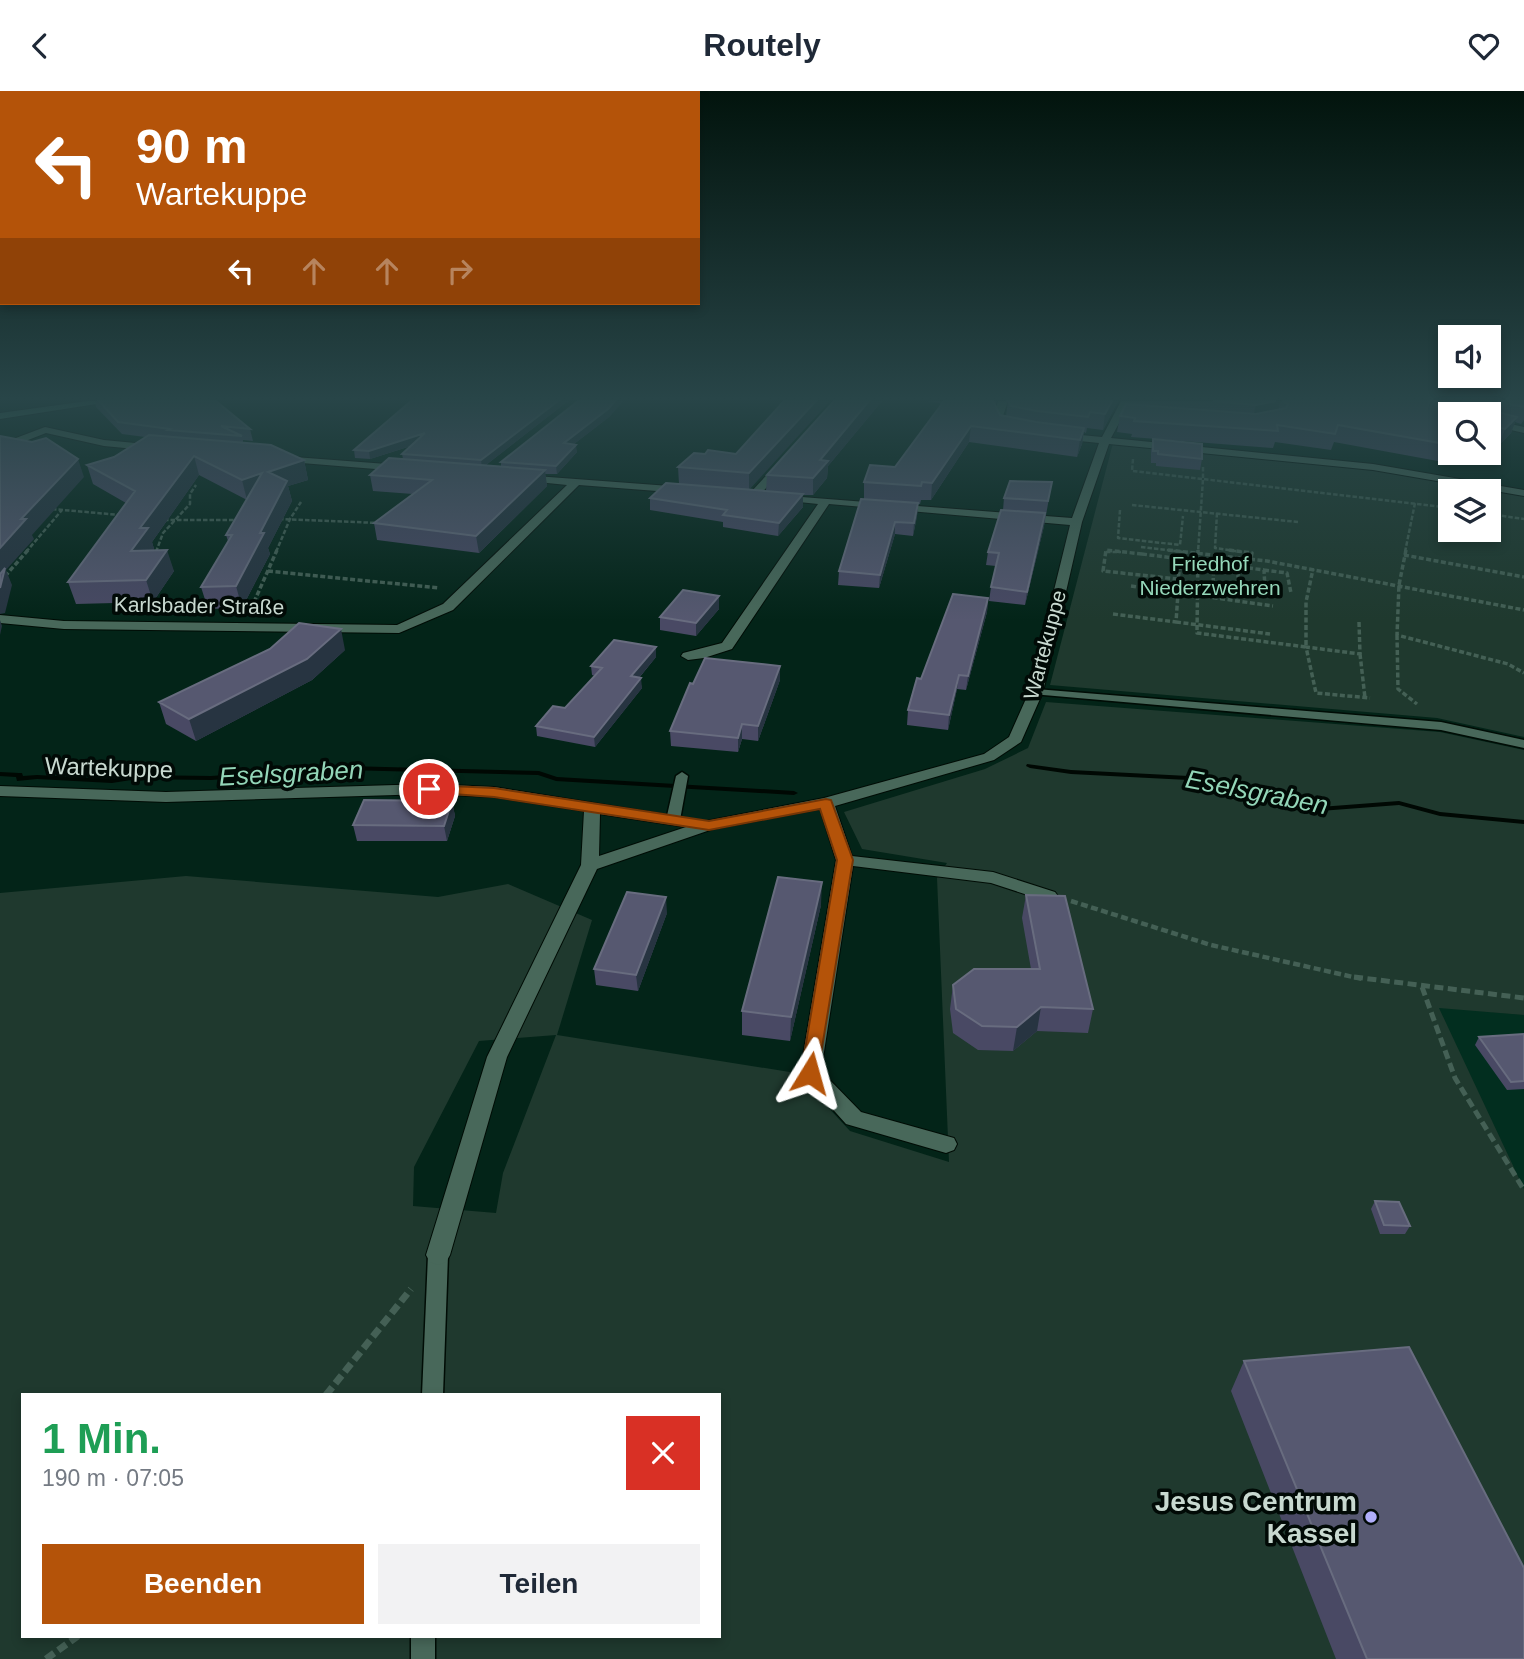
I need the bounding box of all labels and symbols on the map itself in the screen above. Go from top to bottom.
park label: Friedhof Niederzwehren [1139,552,1281,599]
street label: Wartekuppe [1019,588,1070,702]
street label: Karlsbader Straße [114,593,284,618]
street label: Wartekuppe [44,752,174,783]
water label: Eselsgraben [218,754,364,792]
pin [399,759,459,819]
water label: Eselsgraben [1183,763,1331,821]
position arrow [773,1036,847,1110]
place label: Jesus Centrum Kassel [1155,1486,1357,1549]
marker: Jesus Centrum Kassel [1363,1509,1379,1525]

